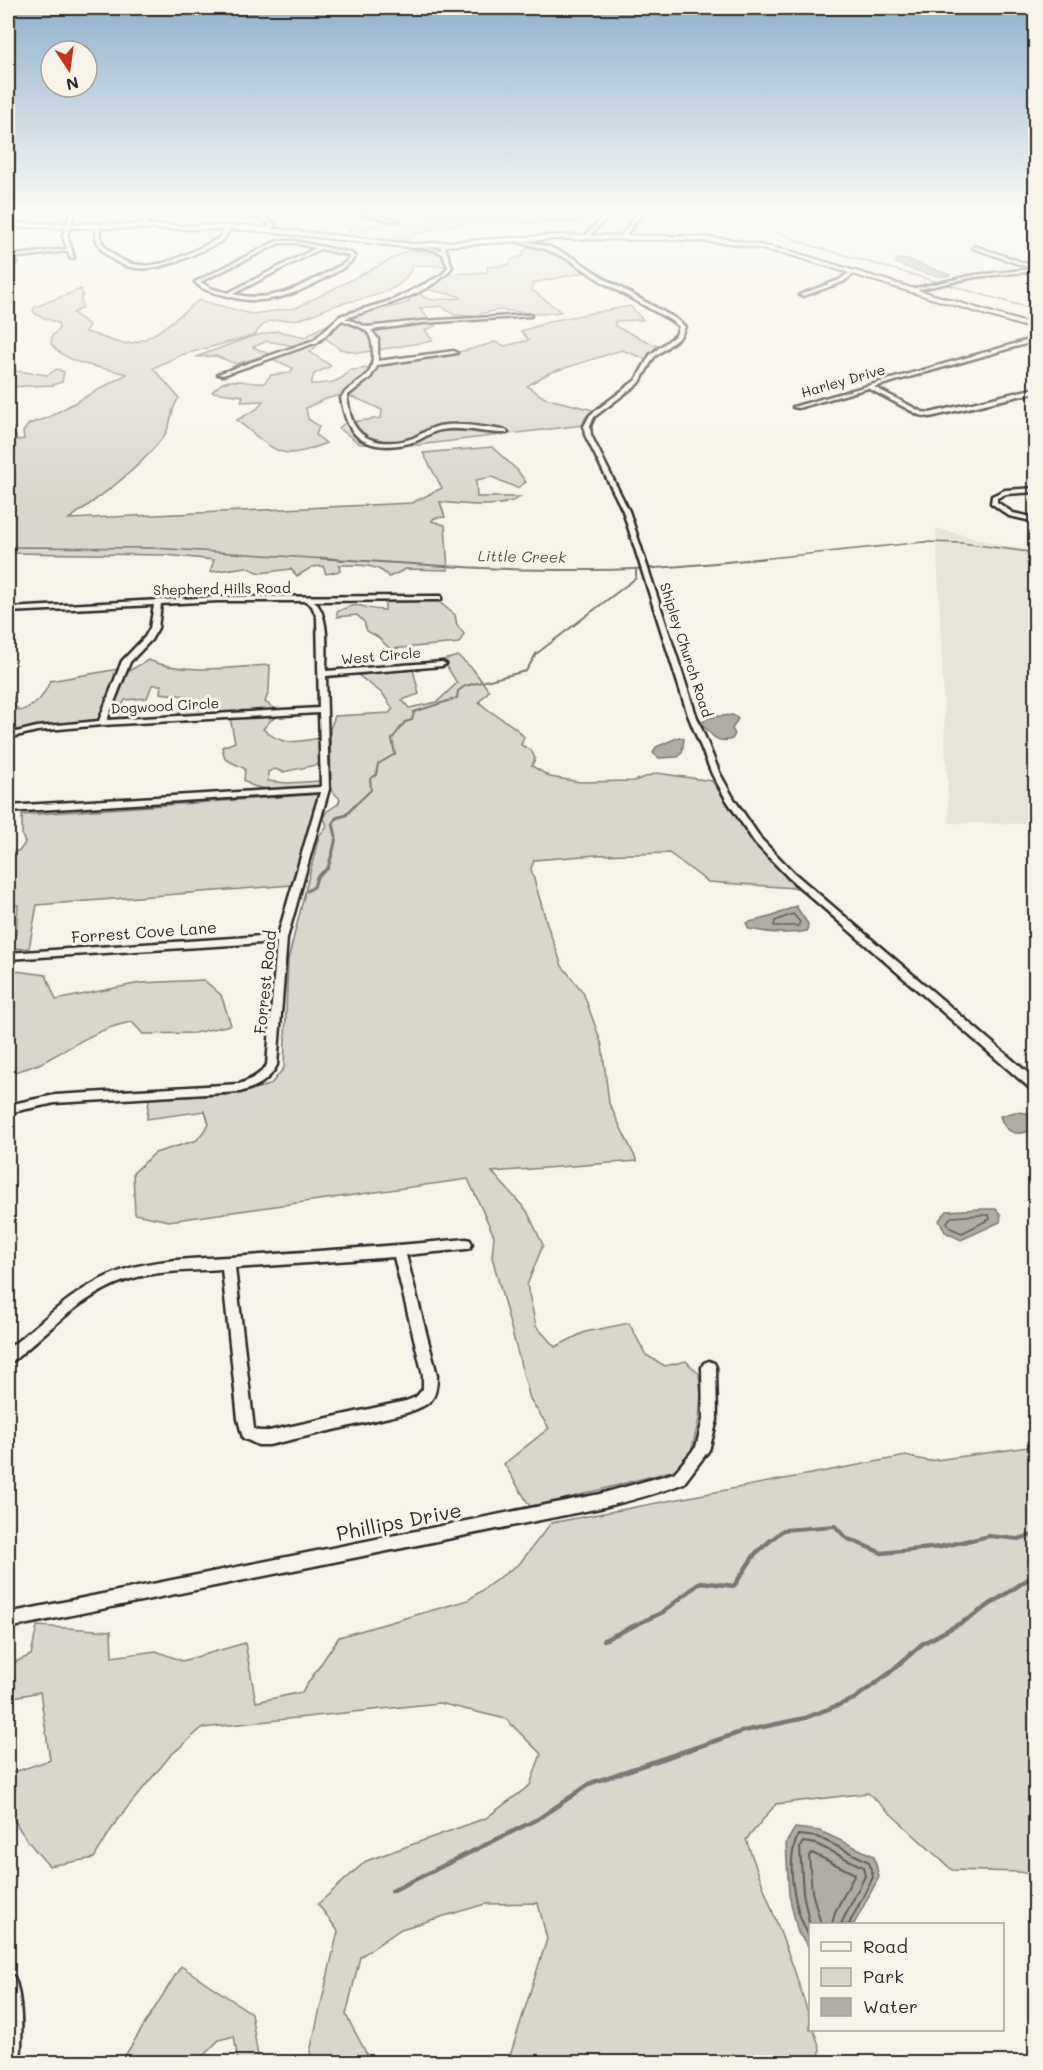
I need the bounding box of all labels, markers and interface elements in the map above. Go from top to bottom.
north arrow [39,39,99,99]
text: N [64,73,81,96]
street label: Harley Drive [799,359,887,402]
water label: Little Creek [478,545,567,567]
street label: Shepherd Hills Road [153,578,291,599]
street label: Shipley Church Road [656,580,717,720]
street label: West Circle [340,643,422,668]
street label: Dogwood Circle [110,693,220,718]
street label: Forrest Cove Lane [70,916,217,947]
street label: Forrest Road [249,929,280,1035]
street label: Phillips Drive [334,1496,464,1546]
legend [809,1923,1004,2031]
text: Road [863,1934,908,1958]
text: Park [863,1964,904,1988]
text: Water [863,1994,918,2018]

